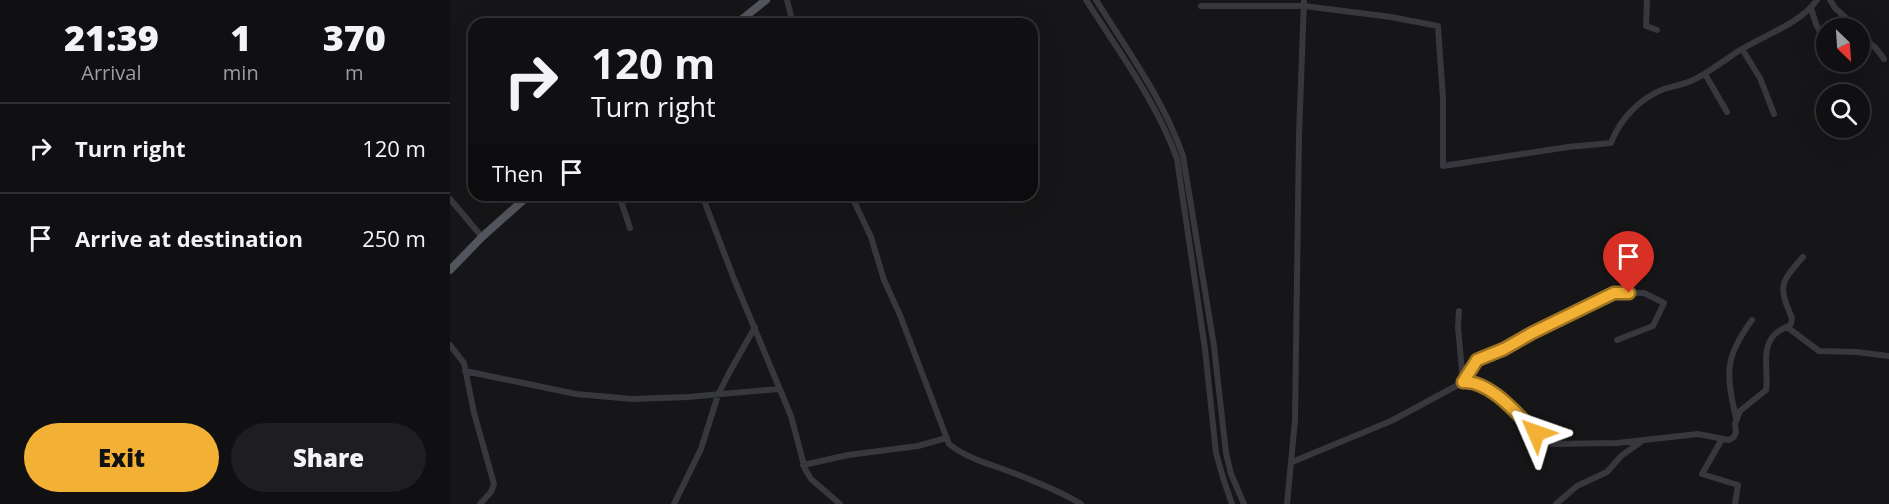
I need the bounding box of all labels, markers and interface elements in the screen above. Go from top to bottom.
text: 21:39 [64,13,159,62]
text: 1 [230,13,251,62]
text: 370 [323,13,386,62]
north arrow [1816,18,1870,72]
map controls [1816,18,1870,138]
text: 120 m [591,34,715,91]
icon: right [492,42,570,120]
text: Arrival [81,59,142,86]
text: min [223,59,259,86]
text: m [345,59,364,86]
button: search [1816,84,1870,138]
text: Turn right [591,88,716,125]
icon: right [24,132,57,165]
text: Turn right [75,133,186,163]
text: 120 m [362,133,426,163]
icon: arrive [555,156,588,189]
text: Then [492,158,543,188]
icon: arrive [24,222,57,255]
text: Arrive at destination [75,223,303,253]
text: 250 m [362,223,426,253]
pin [1603,231,1654,293]
icon: arrive [1612,240,1645,273]
position arrow [1504,401,1568,465]
button: Exit [24,423,219,492]
button: Share [231,423,426,492]

